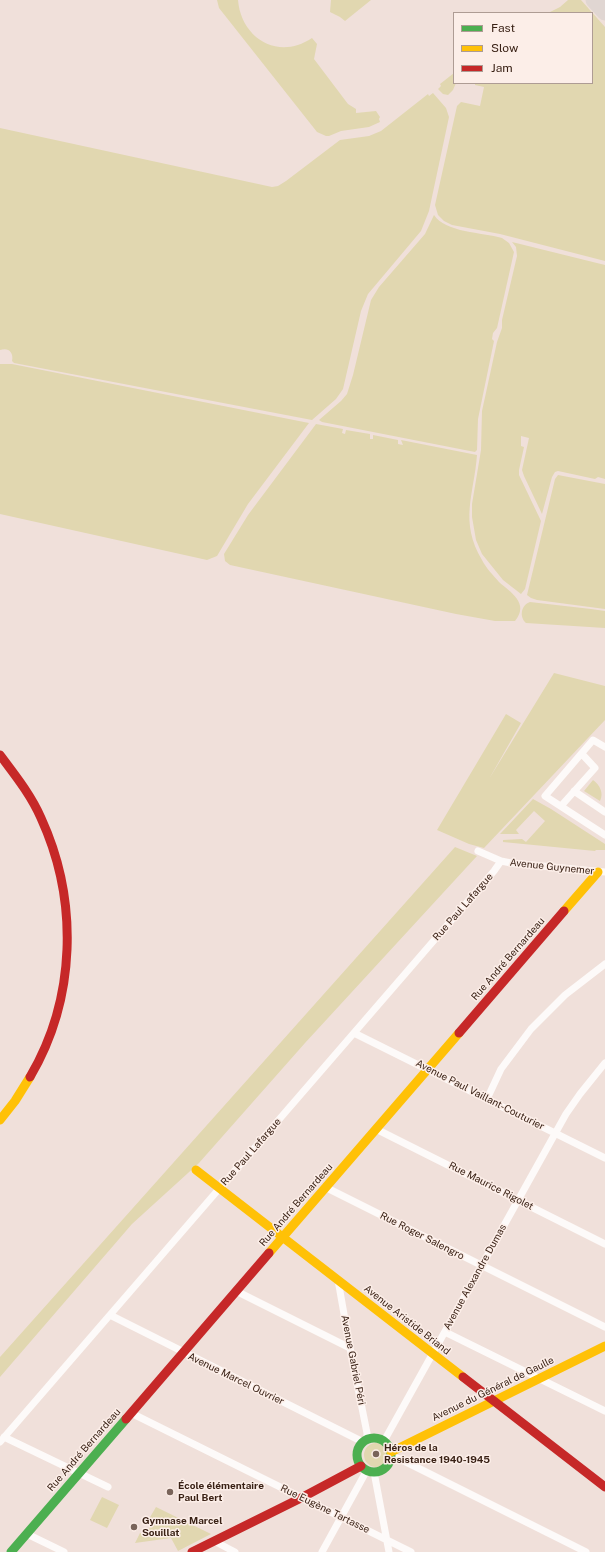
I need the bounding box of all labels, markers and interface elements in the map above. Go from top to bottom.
legend [453,12,593,84]
text: Fast [491,21,515,35]
text: Slow [491,41,518,55]
text: Jam [491,61,513,75]
street label: Avenue Guynemer [509,857,595,877]
street label: Rue Paul Lafargue [430,871,496,943]
street label: Rue André Bernardeau [469,915,547,1003]
street label: Avenue Paul Vaillant-Couturier [414,1057,546,1133]
street label: Rue Paul Lafargue [218,1116,284,1188]
street label: Rue Maurice Rigolet [447,1159,535,1213]
street label: Rue André Bernardeau [257,1161,335,1249]
street label: Rue Roger Salengro [378,1210,466,1262]
street label: Avenue Alexandre Dumas [441,1222,509,1332]
street label: Avenue Aristide Briand [362,1283,452,1357]
street label: Avenue Gabriel Péri [338,1314,368,1406]
street label: Avenue Marcel Ouvrier [186,1350,286,1408]
street label: Avenue du Général de Gaulle [430,1354,556,1424]
street label: Rue André Bernardeau [45,1406,123,1494]
place label: Héros de la Resistance 1940-1945 [384,1442,490,1466]
marker: Héros de la Resistance 1940-1945 [371,1449,381,1459]
place label: École élémentaire Paul Bert [178,1480,264,1504]
street label: Rue Eugène Tartasse [278,1482,372,1536]
marker: École élémentaire Paul Bert [165,1487,175,1497]
place label: Gymnase Marcel Souillat [142,1515,222,1538]
marker: Gymnase Marcel Souillat [129,1522,139,1532]

